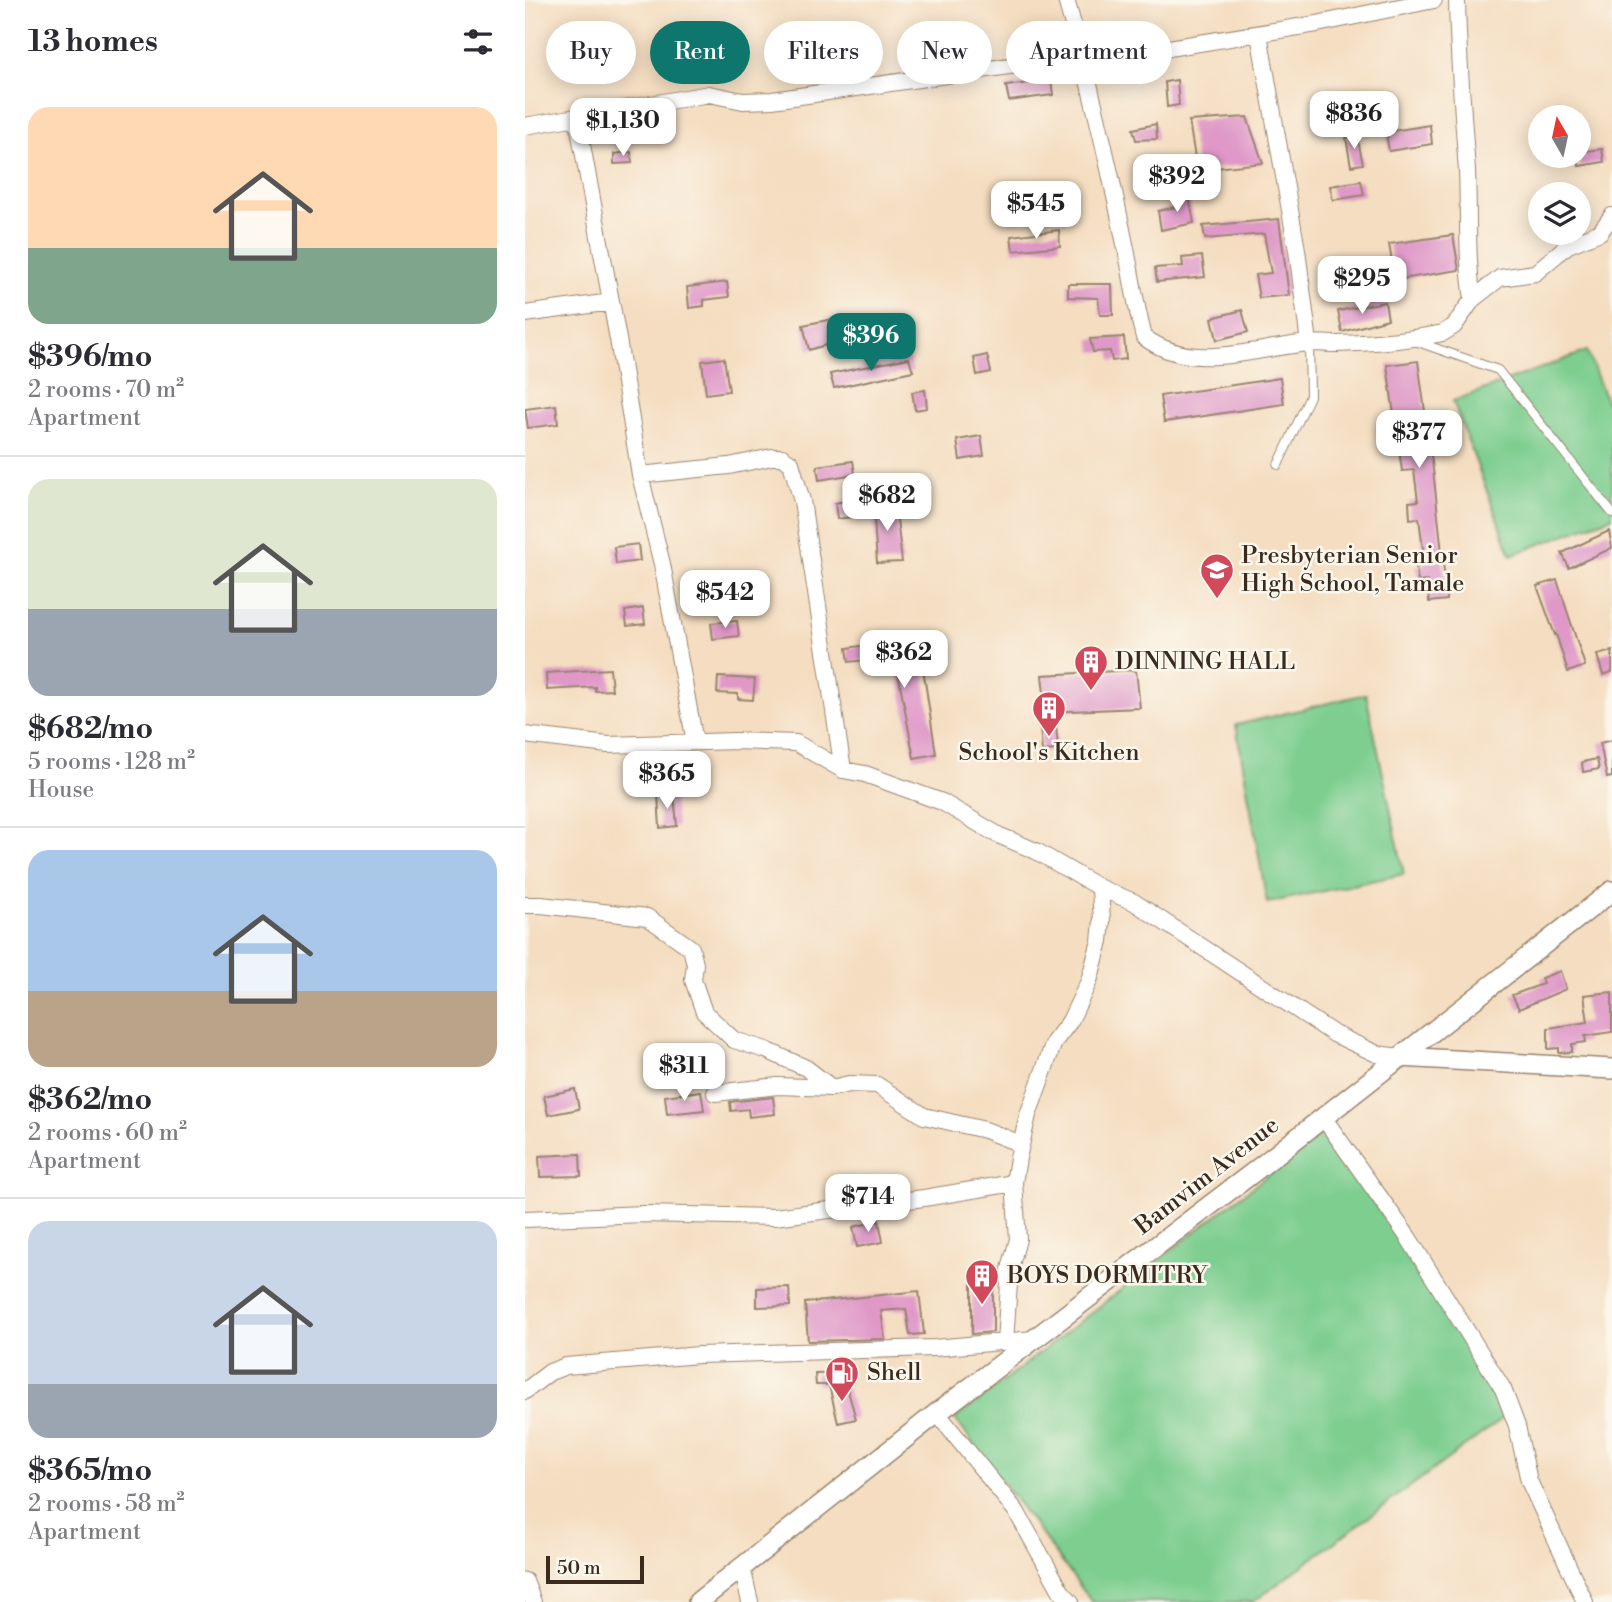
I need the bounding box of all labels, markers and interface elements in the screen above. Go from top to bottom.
chip: Buy [546,21,636,84]
chip: Rent [650,21,750,84]
chip: Filters [764,21,883,84]
chip: New [897,21,992,84]
chip: Apartment [1006,21,1172,84]
text: 13 homes [28,23,158,61]
icon: filters [459,23,497,61]
pin: $836 [1313,92,1395,151]
pin: $1,130 [566,99,680,158]
text: $836 [1326,100,1382,128]
north arrow [1528,105,1591,168]
map controls [1528,105,1591,245]
text: $1,130 [586,107,660,135]
icon: home [200,153,326,279]
pin: $392 [1136,154,1218,214]
text: $392 [1149,163,1205,191]
pin: $545 [995,182,1077,241]
button: layers [1528,182,1591,245]
text: $545 [1007,190,1065,218]
pin: $295 [1321,256,1403,316]
text: $295 [1334,265,1390,293]
pin: $396 [830,314,912,373]
text: $396 [843,322,899,350]
text: $396/mo [28,338,152,376]
text: 2 rooms · 70 m² [28,376,184,404]
text: Apartment [28,404,141,432]
pin: $377 [1378,410,1460,470]
text: $377 [1392,419,1446,447]
pin: $682 [846,474,928,533]
text: $682 [858,482,916,510]
icon: home [200,525,326,651]
place label: Presbyterian Senior High School, Tamale [1241,541,1464,599]
school or university icon: Presbyterian Senior High School, Tamale [1198,551,1236,600]
pin: $542 [684,570,766,630]
text: $542 [696,579,754,607]
pin: $362 [863,630,945,690]
text: $362 [876,639,932,667]
building icon: DINNING HALL [1072,643,1110,692]
place label: DINNING HALL [1115,647,1295,677]
building icon: School's Kitchen [1030,689,1068,738]
text: $682/mo [28,710,153,748]
place label: School's Kitchen [959,738,1139,768]
text: 5 rooms · 128 m² [28,748,195,776]
pin: $365 [626,752,708,811]
text: $365 [639,760,695,788]
text: House [28,776,94,804]
icon: home [200,896,326,1022]
pin: $311 [643,1044,725,1103]
text: $311 [659,1052,709,1080]
text: $362/mo [28,1081,152,1119]
street label: Bamvim Avenue [1128,1110,1285,1242]
text: 2 rooms · 60 m² [28,1119,187,1147]
text: Apartment [28,1147,141,1175]
pin: $714 [827,1174,909,1234]
text: $714 [841,1183,895,1211]
building icon: BOYS DORMITRY [963,1257,1001,1306]
place label: BOYS DORMITRY [1006,1261,1209,1291]
icon: home [200,1267,326,1393]
fuel station icon: Shell [823,1354,861,1403]
place label: Shell [867,1358,921,1388]
text: $365/mo [28,1452,152,1490]
text: 2 rooms · 58 m² [28,1490,185,1518]
text: Apartment [28,1518,141,1546]
scale bar [546,1553,644,1585]
text: 50 m [557,1556,601,1580]

